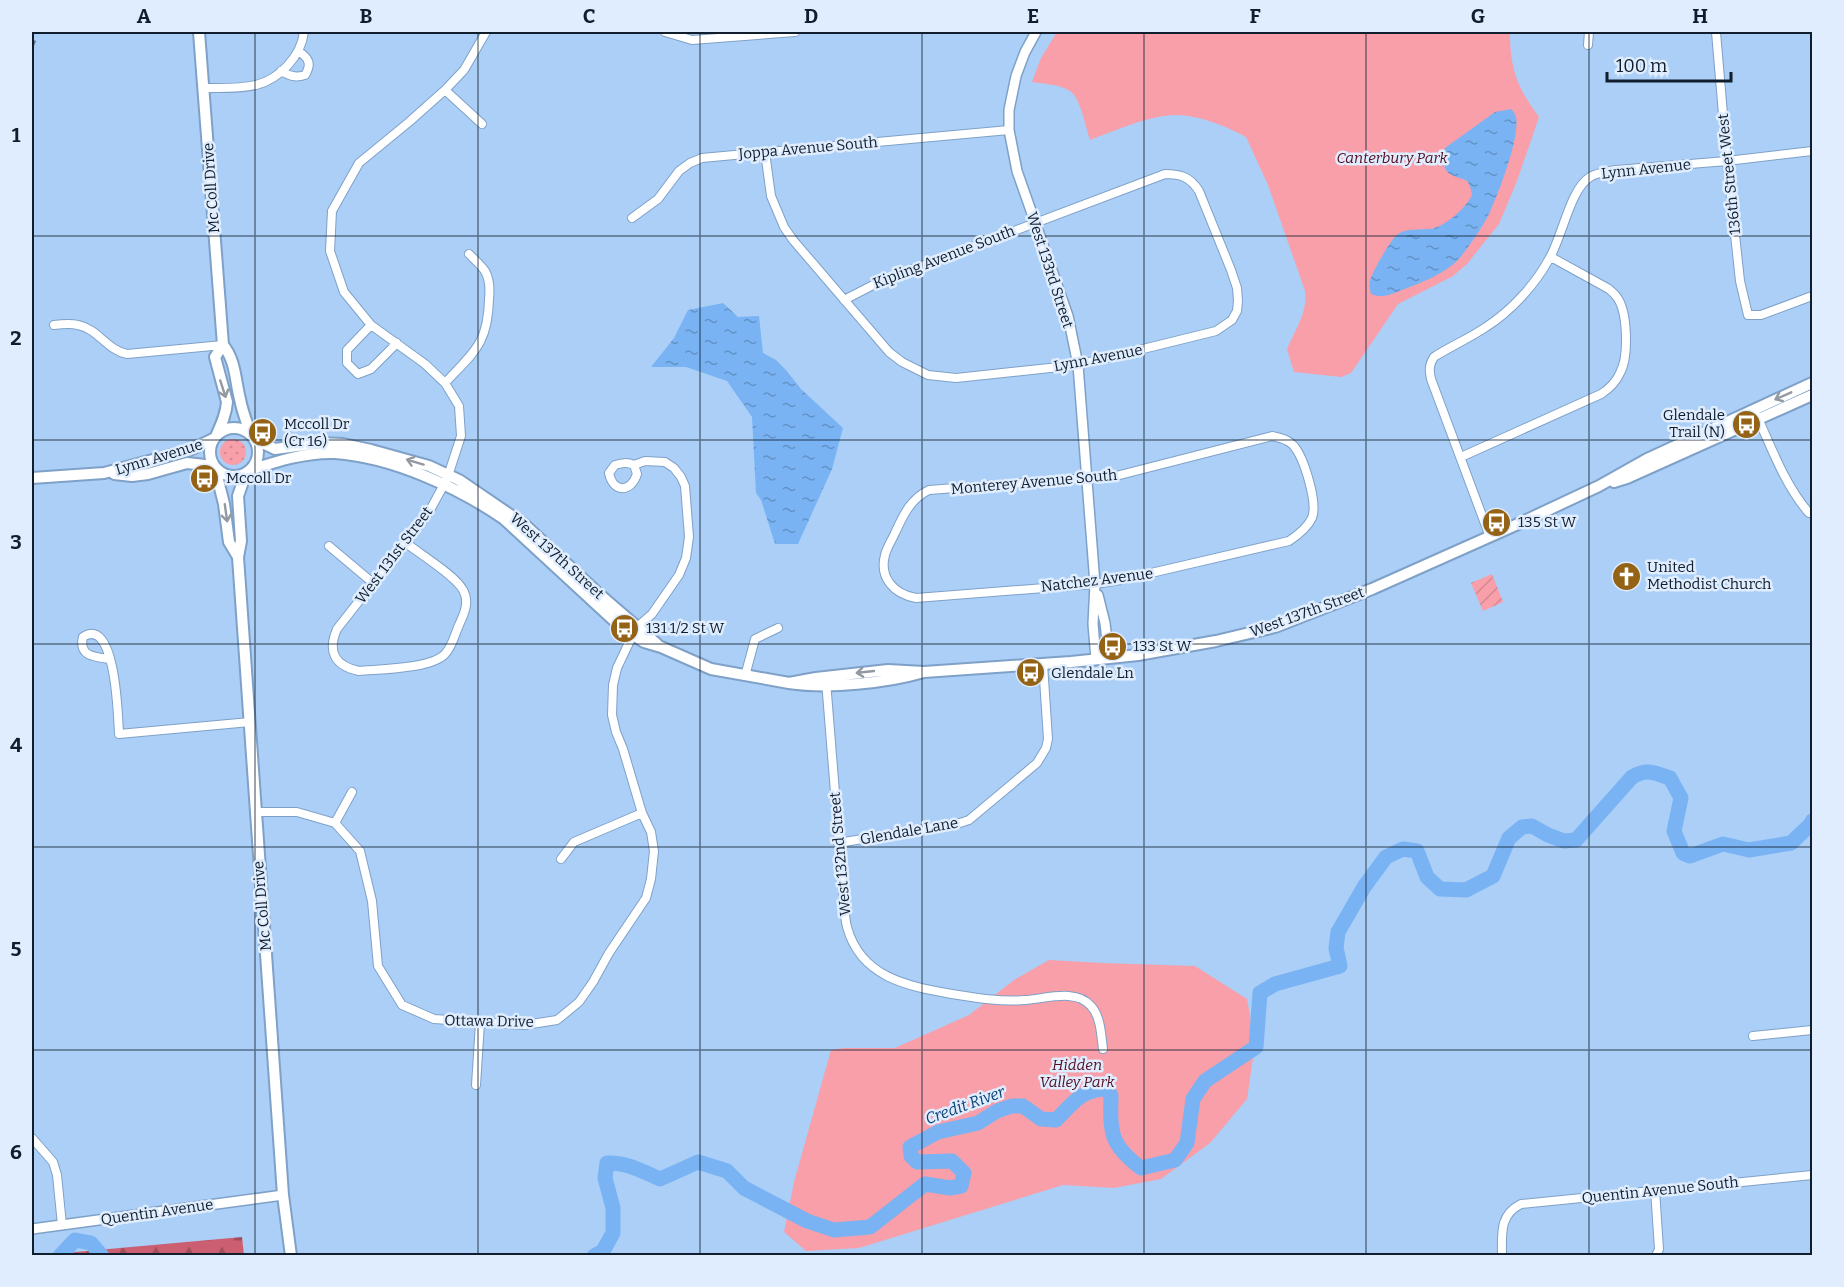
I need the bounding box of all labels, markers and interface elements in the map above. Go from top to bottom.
text: A [137,4,152,28]
text: B [360,4,373,28]
text: C [583,4,595,28]
text: D [804,4,818,28]
text: E [1027,4,1039,28]
text: F [1249,4,1261,28]
text: G [1471,4,1485,28]
text: H [1692,4,1708,28]
scale bar [1607,45,1732,83]
text: 100 m [1616,55,1667,77]
street label: 136th Street West [1714,112,1744,235]
text: 1 [12,123,21,147]
street label: Joppa Avenue South [737,133,879,163]
street label: Mc Coll Drive [199,142,223,234]
park label: Canterbury Park [1336,149,1448,167]
street label: Lynn Avenue [1600,155,1692,183]
street label: West 133rd Street [1023,210,1077,331]
street label: Kipling Avenue South [871,221,1018,292]
text: 2 [10,326,22,350]
street label: Lynn Avenue [1052,341,1144,375]
one-way arrow [218,379,229,398]
one-way arrow [1775,391,1793,403]
place label: Glendale Trail (N) [1663,406,1725,441]
bus stop icon: Glendale Trail (N) [1730,408,1762,440]
place label: Mccoll Dr (Cr 16) [284,415,350,450]
bus stop icon: Mccoll Dr (Cr 16) [247,417,279,449]
street label: Lynn Avenue [113,435,205,479]
one-way arrow [406,456,425,467]
bus stop icon: Mccoll Dr [189,462,221,494]
street label: Monterey Avenue South [950,466,1119,498]
place label: Mccoll Dr [226,469,292,487]
one-way arrow [220,502,231,522]
street label: West 131st Street [352,503,437,607]
bus stop icon: 135 St W [1481,506,1513,538]
street label: West 137th Street [506,509,608,603]
place label: 135 St W [1518,513,1577,531]
text: 3 [10,530,22,554]
place label: United Methodist Church [1647,558,1772,593]
church icon: United Methodist Church [1610,560,1642,592]
street label: Natchez Avenue [1040,564,1154,596]
street label: West 137th Street [1247,583,1367,641]
bus stop icon: 131 1/2 St W [609,612,641,644]
place label: 131 1/2 St W [646,619,725,637]
bus stop icon: 133 St W [1096,630,1128,662]
place label: 133 St W [1133,637,1192,655]
bus stop icon: Glendale Ln [1014,657,1046,689]
place label: Glendale Ln [1051,664,1134,682]
one-way arrow [856,667,876,678]
text: 4 [10,733,22,757]
street label: West 132nd Street [826,791,854,917]
street label: Glendale Lane [859,814,959,848]
street label: Mc Coll Drive [249,860,275,952]
text: 5 [11,937,22,961]
street label: Ottawa Drive [444,1011,534,1031]
park label: Hidden Valley Park [1039,1056,1115,1091]
water label: Credit River [923,1081,1009,1128]
text: 6 [10,1140,22,1164]
street label: Quentin Avenue South [1581,1173,1740,1207]
street label: Quentin Avenue [100,1195,214,1229]

